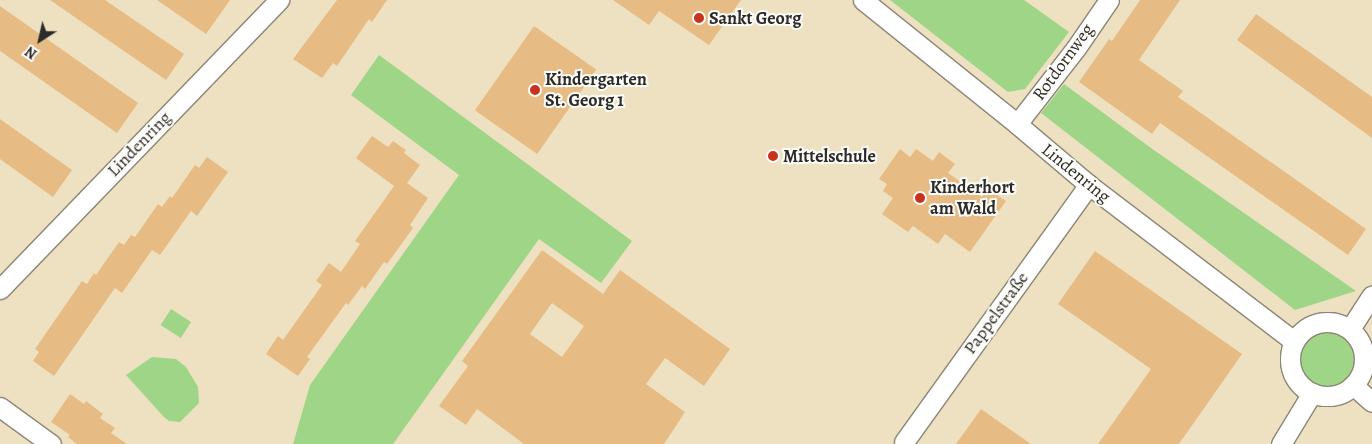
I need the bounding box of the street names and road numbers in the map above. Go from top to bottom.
street label: Rotdornweg [1028,19,1098,105]
street label: Lindenring [103,107,175,181]
street label: Lindenring [1037,139,1115,207]
street label: Pappelstraße [959,268,1033,358]

